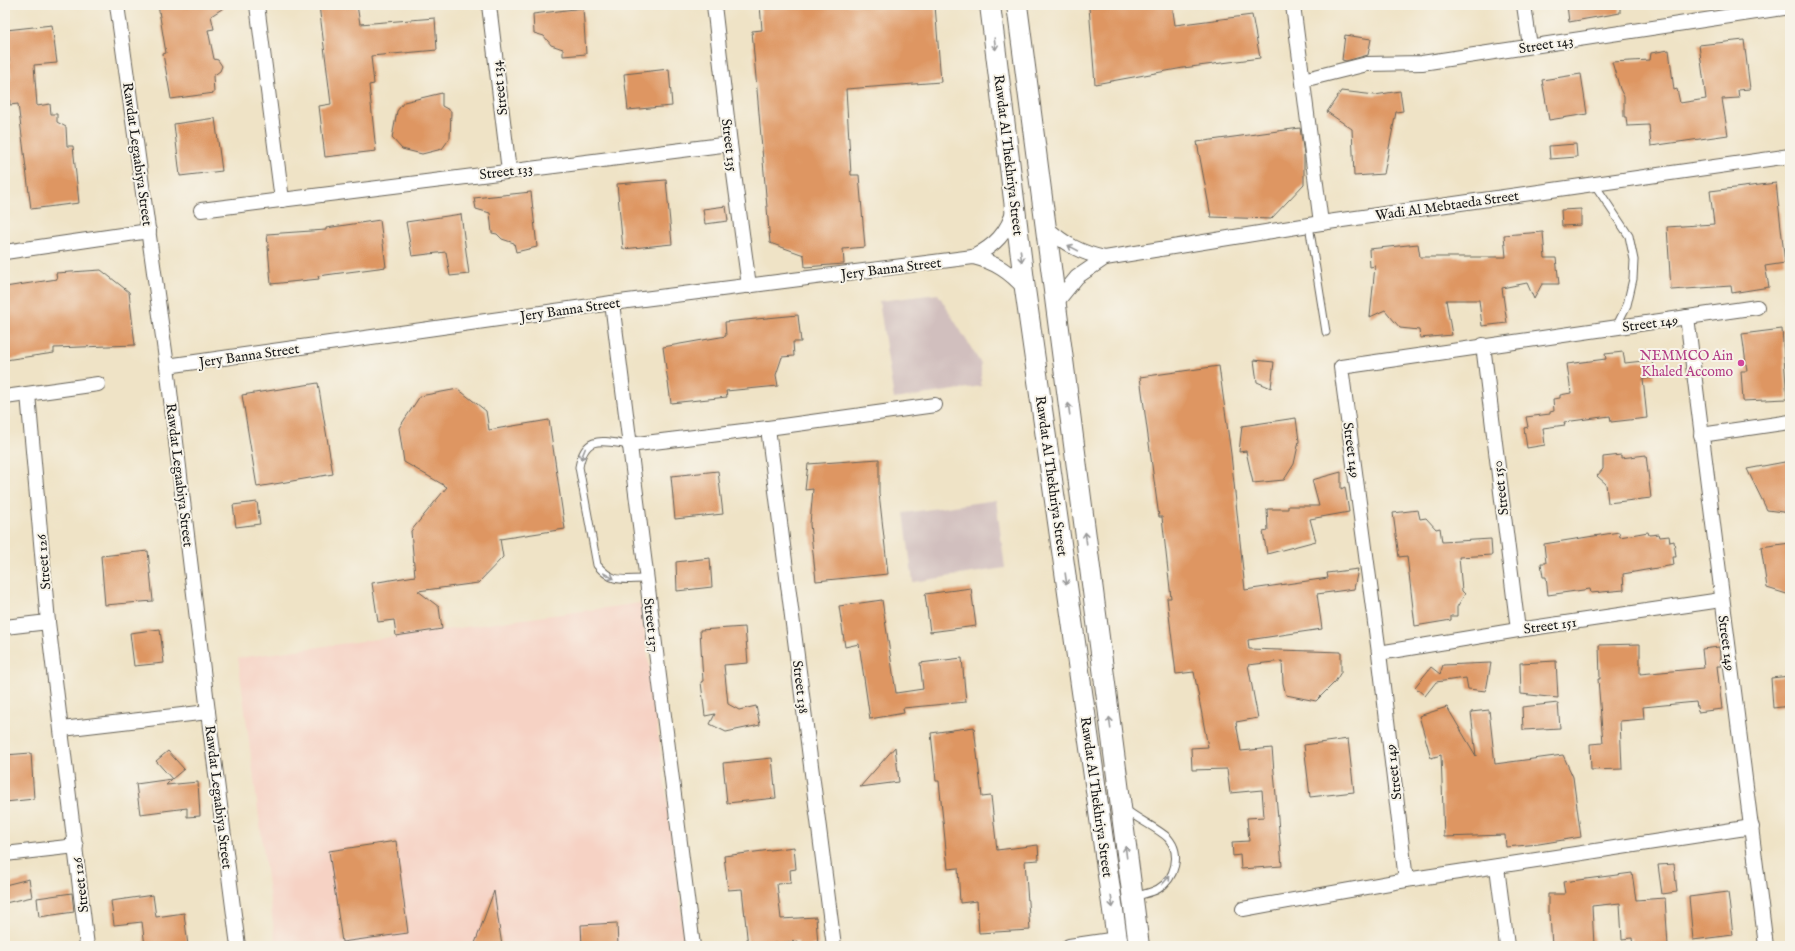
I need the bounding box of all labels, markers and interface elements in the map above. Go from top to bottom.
street label: Street 143 [1518,32,1575,58]
one-way arrow [991,37,999,50]
street label: Street 134 [488,59,512,116]
street label: Rawdat Al Thekhriya Street [989,74,1027,237]
street label: Rawdat Legaabiya Street [118,81,156,227]
street label: Street 135 [717,118,741,173]
street label: Street 133 [478,160,534,184]
street label: Wadi Al Mebtaeda Street [1374,187,1520,225]
one-way arrow [1067,243,1079,251]
one-way arrow [1018,249,1025,262]
street label: Jery Banna Street [838,254,943,284]
street label: Jery Banna Street [517,294,622,326]
street label: Street 149 [1621,311,1679,337]
street label: Jery Banna Street [196,340,301,372]
place label: NEMMCO Ain Khaled Accomo [1640,347,1734,381]
marker: NEMMCO Ain Khaled Accomo [1736,358,1746,368]
street label: Rawdat Al Thekhriya Street [1031,395,1071,558]
street label: Rawdat Legaabiya Street [161,402,197,548]
one-way arrow [1065,403,1073,416]
street label: Street 149 [1338,421,1364,479]
one-way arrow [578,448,586,460]
street label: Street 150 [1489,459,1513,516]
street label: Street 126 [33,532,55,590]
one-way arrow [1082,532,1090,545]
one-way arrow [1062,572,1070,585]
one-way arrow [603,573,615,580]
street label: Street 137 [639,597,663,653]
street label: Street 151 [1522,613,1578,639]
street label: Street 149 [1713,614,1739,672]
street label: Street 138 [788,659,812,715]
street label: Rawdat Al Thekhriya Street [1076,716,1116,879]
one-way arrow [1106,717,1113,730]
street label: Rawdat Legaabiya Street [200,724,236,870]
street label: Street 149 [1382,743,1406,801]
one-way arrow [1122,846,1130,859]
street label: Street 126 [69,855,93,914]
one-way arrow [1161,875,1171,885]
one-way arrow [1108,895,1116,908]

